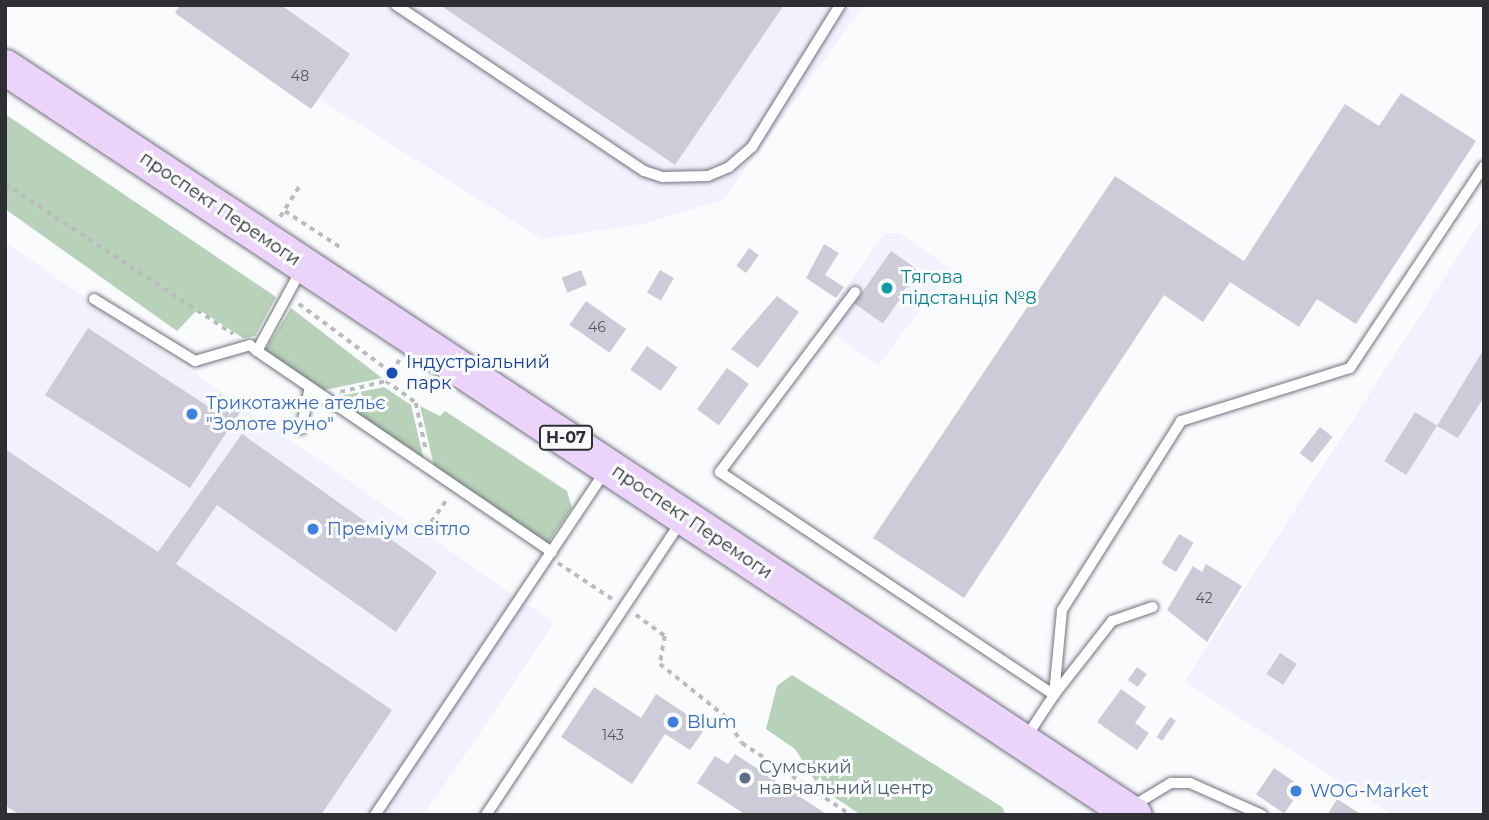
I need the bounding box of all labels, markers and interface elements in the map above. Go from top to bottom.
house number: 48 [291,68,309,84]
street label: проспект Перемоги [136,147,304,271]
place label: Тягова підстанція №8 [901,267,1037,310]
marker: Тягова підстанція №8 [879,280,895,296]
house number: 46 [588,319,606,335]
place label: Індустріальний парк [406,352,550,394]
marker: Індустріальний парк [384,365,400,381]
place label: Трикотажне ательє "Золоте руно" [206,393,385,436]
marker: Трикотажне ательє "Золоте руно" [184,406,200,422]
road number: Н-07 [538,426,594,450]
street label: проспект Перемоги [608,460,776,584]
place label: Преміум світло [327,518,470,540]
marker: Преміум світло [305,521,321,537]
house number: 42 [1195,590,1213,606]
place label: Blum [687,711,737,733]
marker: Blum [665,714,681,730]
house number: 143 [602,727,624,743]
place label: Сумський навчальний центр [759,757,933,800]
marker: Сумський навчальний центр [737,770,753,786]
place label: WOG-Market [1310,780,1429,802]
marker: WOG-Market [1288,783,1304,799]

